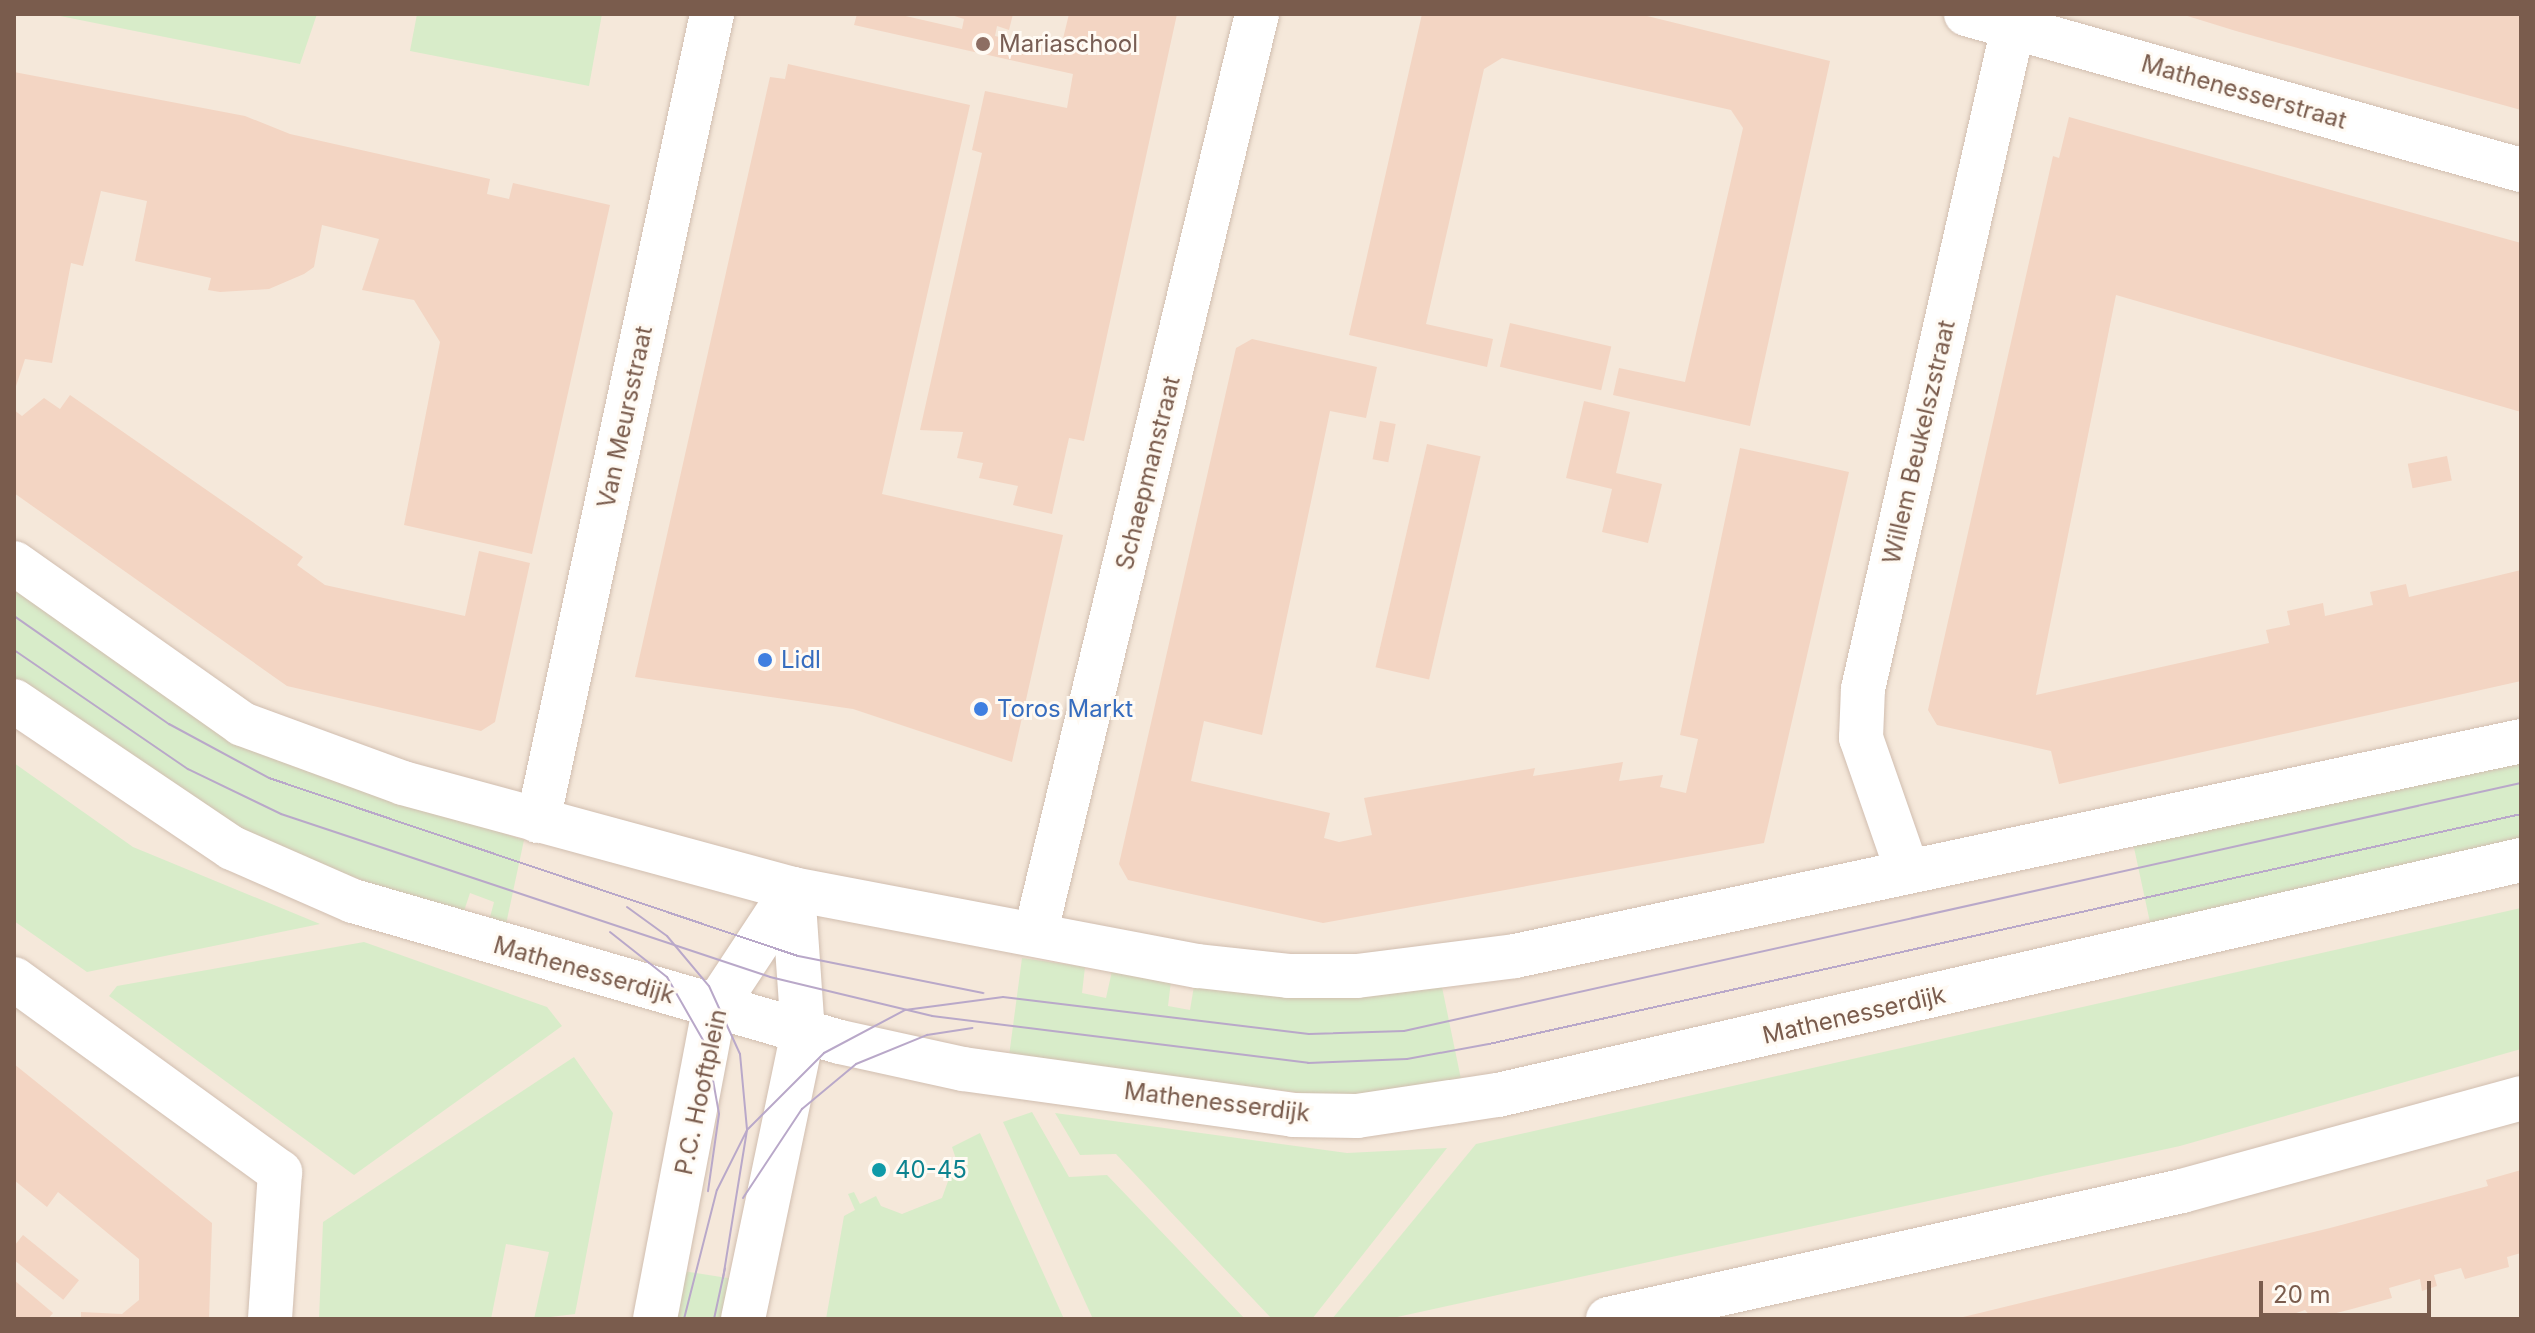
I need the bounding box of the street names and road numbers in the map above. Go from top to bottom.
street label: Mathenesserstraat [2138,49,2350,135]
street label: Willem Beukelszstraat [1877,317,1961,567]
street label: Van Meursstraat [592,323,658,511]
street label: Schaepmanstraat [1110,373,1186,573]
street label: Mathenesserdijk [490,930,678,1010]
street label: Mathenesserdijk [1760,980,1948,1050]
street label: P.C. Hooftplein [669,1007,733,1177]
street label: Mathenesserdijk [1123,1076,1311,1128]

